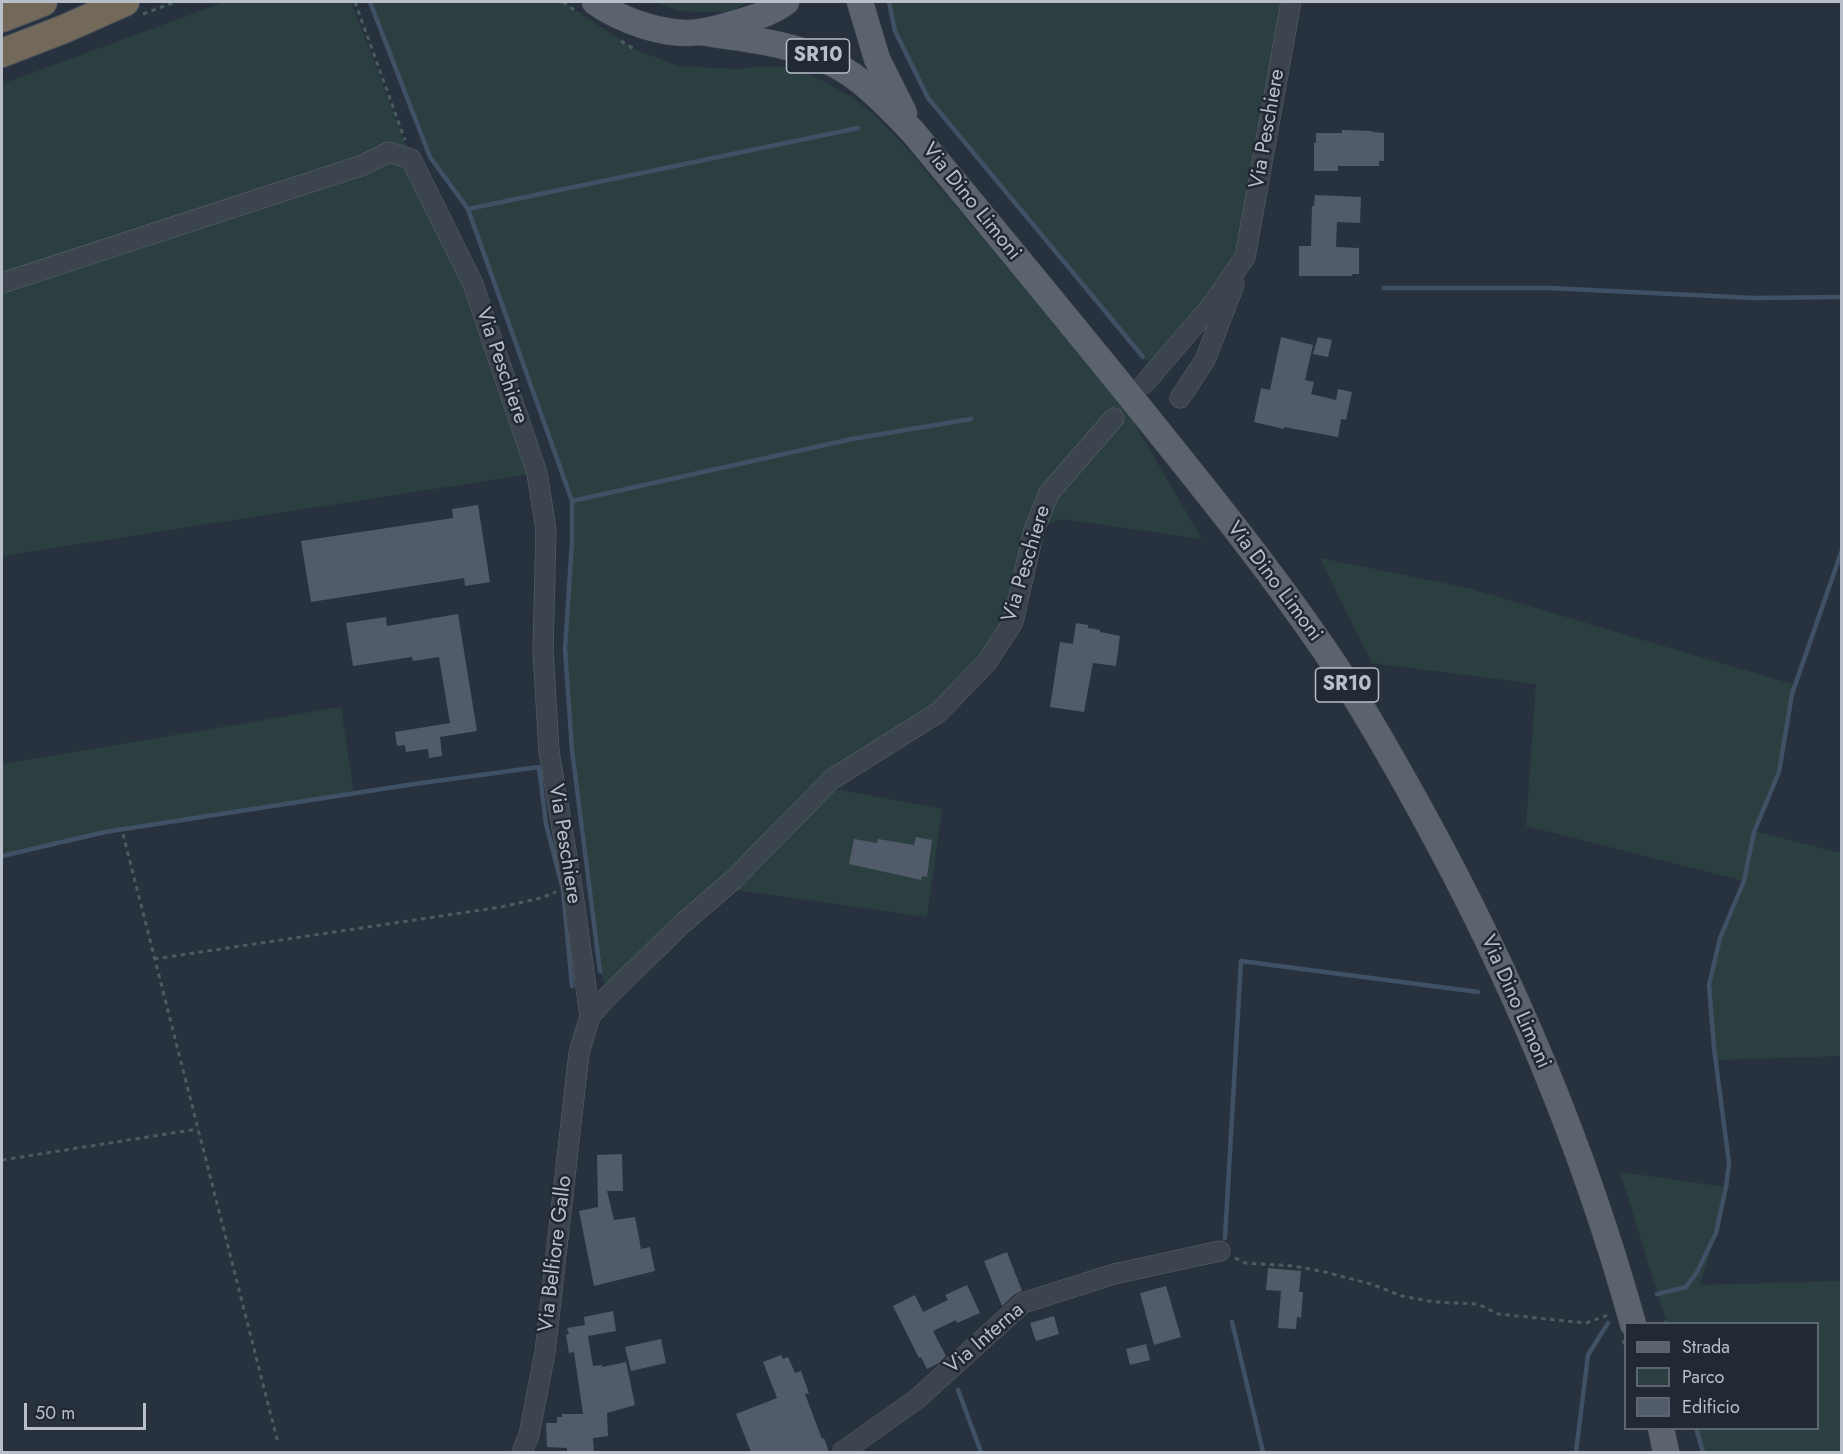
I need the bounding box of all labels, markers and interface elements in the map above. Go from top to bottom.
road number: SR10 [786,39,850,73]
street label: Via Peschiere [1245,67,1291,191]
street label: Via Dino Limoni [916,138,1026,266]
street label: Via Peschiere [469,305,533,427]
street label: Via Peschiere [997,502,1057,626]
street label: Via Dino Limoni [1221,517,1327,647]
road number: SR10 [1316,668,1378,702]
street label: Via Peschiere [542,782,586,906]
street label: Via Dino Limoni [1474,931,1556,1073]
street label: Via Belfiore Gallo [534,1174,578,1334]
street label: Via Interna [940,1298,1030,1380]
legend [1624,1322,1819,1430]
text: Strada [1682,1334,1730,1360]
text: Parco [1682,1364,1724,1390]
scale bar [27,1391,148,1429]
text: Edificio [1682,1394,1740,1420]
text: 50 m [35,1400,75,1426]

